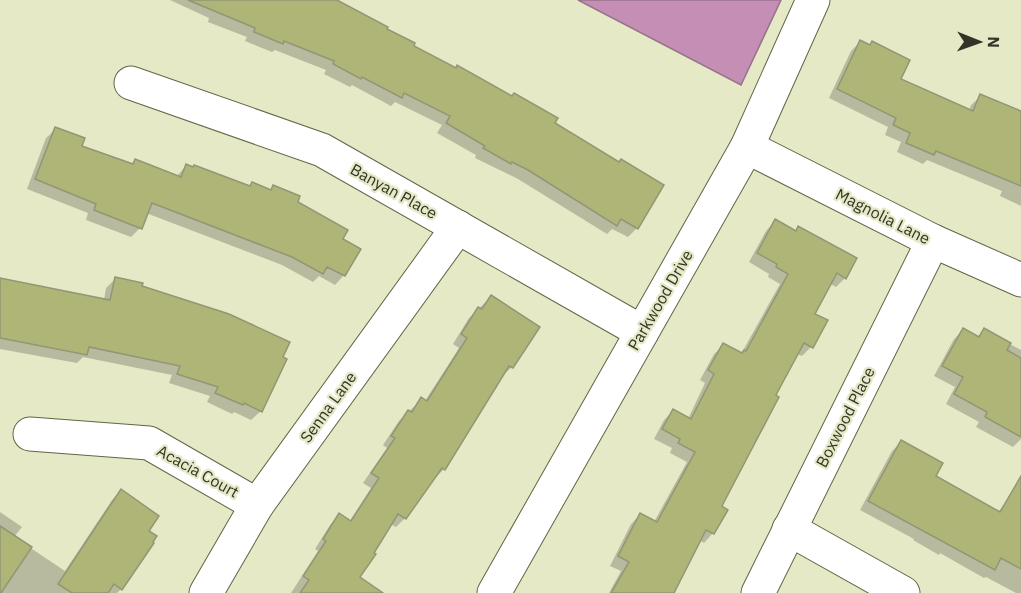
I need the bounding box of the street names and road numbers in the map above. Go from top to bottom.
street label: Banyan Place [347,159,441,223]
street label: Magnolia Lane [833,184,934,248]
street label: Parkwood Drive [623,246,697,354]
street label: Boxwood Place [811,363,879,470]
street label: Senna Lane [296,367,361,446]
street label: Acacia Court [153,440,243,502]

